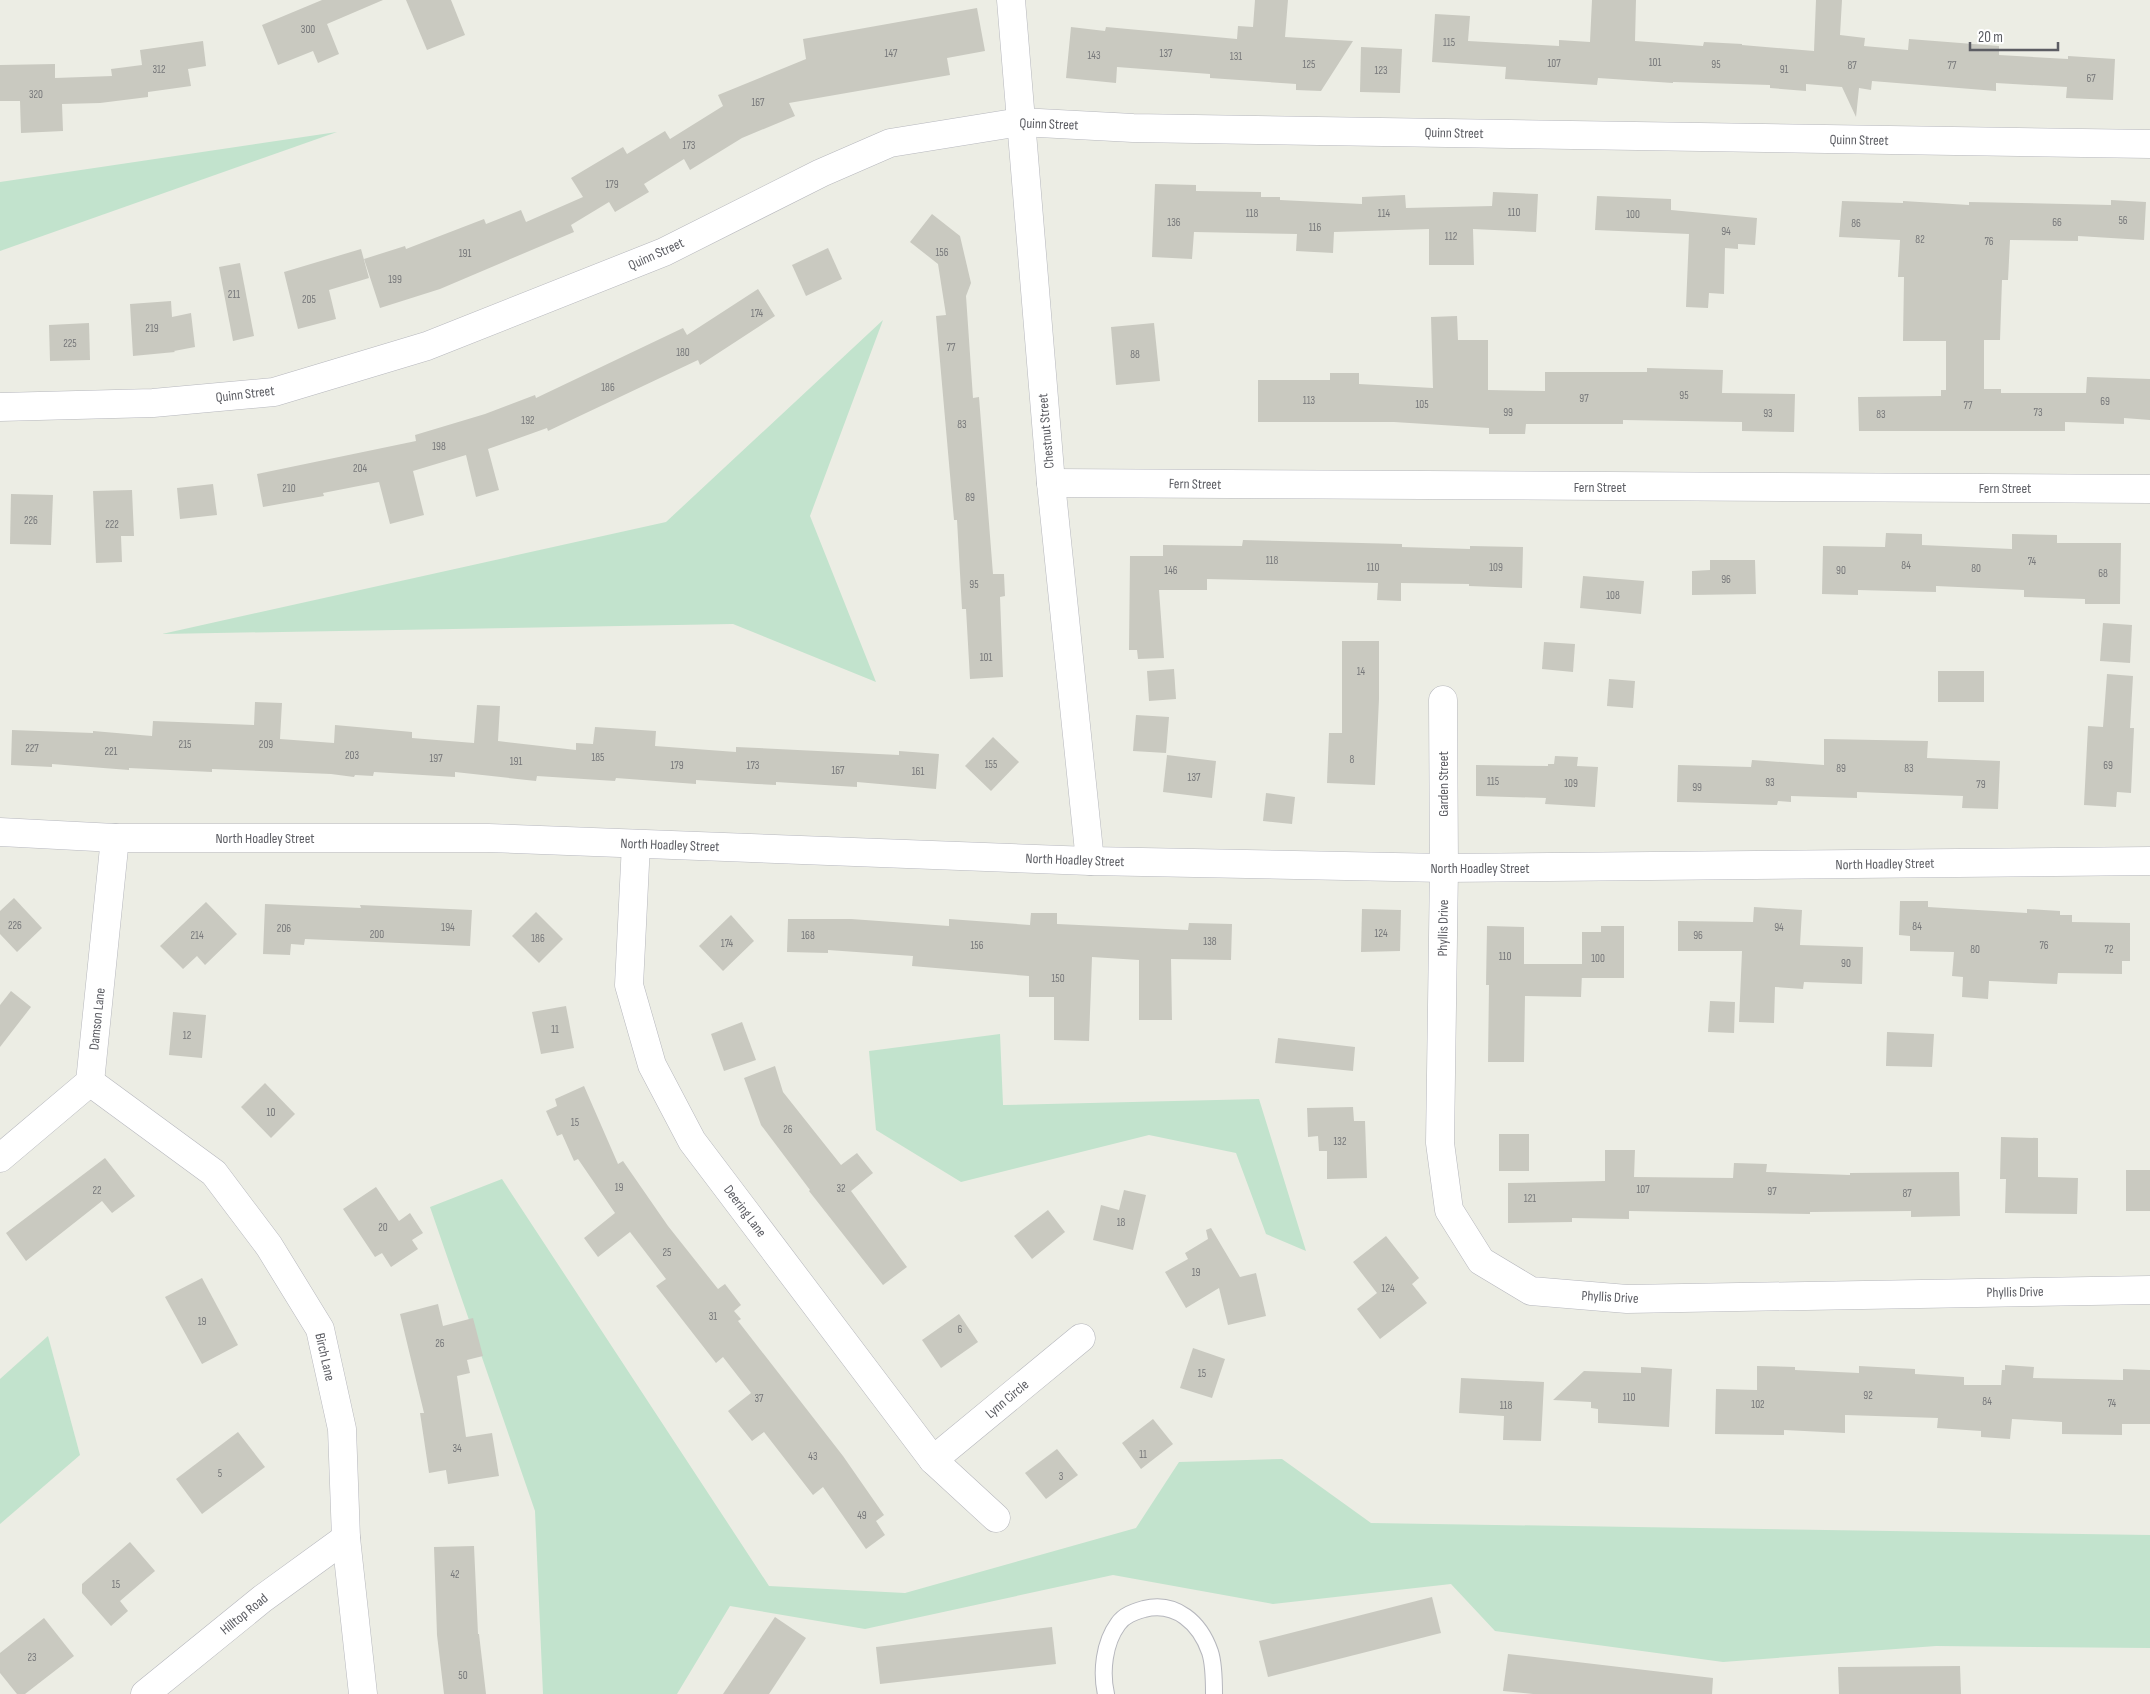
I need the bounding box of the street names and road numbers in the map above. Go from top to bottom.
street label: Quinn Street [1019,114,1079,134]
street label: Quinn Street [1424,124,1484,142]
street label: Quinn Street [1829,131,1889,149]
street label: Quinn Street [626,234,686,274]
street label: Quinn Street [215,382,275,406]
street label: Chestnut Street [1034,393,1058,469]
street label: Fern Street [1169,475,1221,493]
street label: Fern Street [1574,479,1626,496]
street label: Fern Street [1979,480,2031,497]
street label: Garden Street [1435,751,1452,817]
street label: North Hoadley Street [215,830,315,847]
street label: North Hoadley Street [620,835,720,855]
street label: North Hoadley Street [1025,850,1125,870]
street label: North Hoadley Street [1835,855,1935,873]
street label: North Hoadley Street [1430,860,1530,877]
street label: Phyllis Drive [1434,899,1452,957]
street label: Damson Lane [85,987,109,1051]
street label: Deering Lane [720,1182,770,1240]
street label: Phyllis Drive [1986,1283,2044,1301]
street label: Phyllis Drive [1581,1287,1639,1307]
street label: Birch Lane [311,1331,339,1383]
street label: Lynn Circle [982,1376,1032,1422]
street label: Hilltop Road [217,1590,271,1638]

